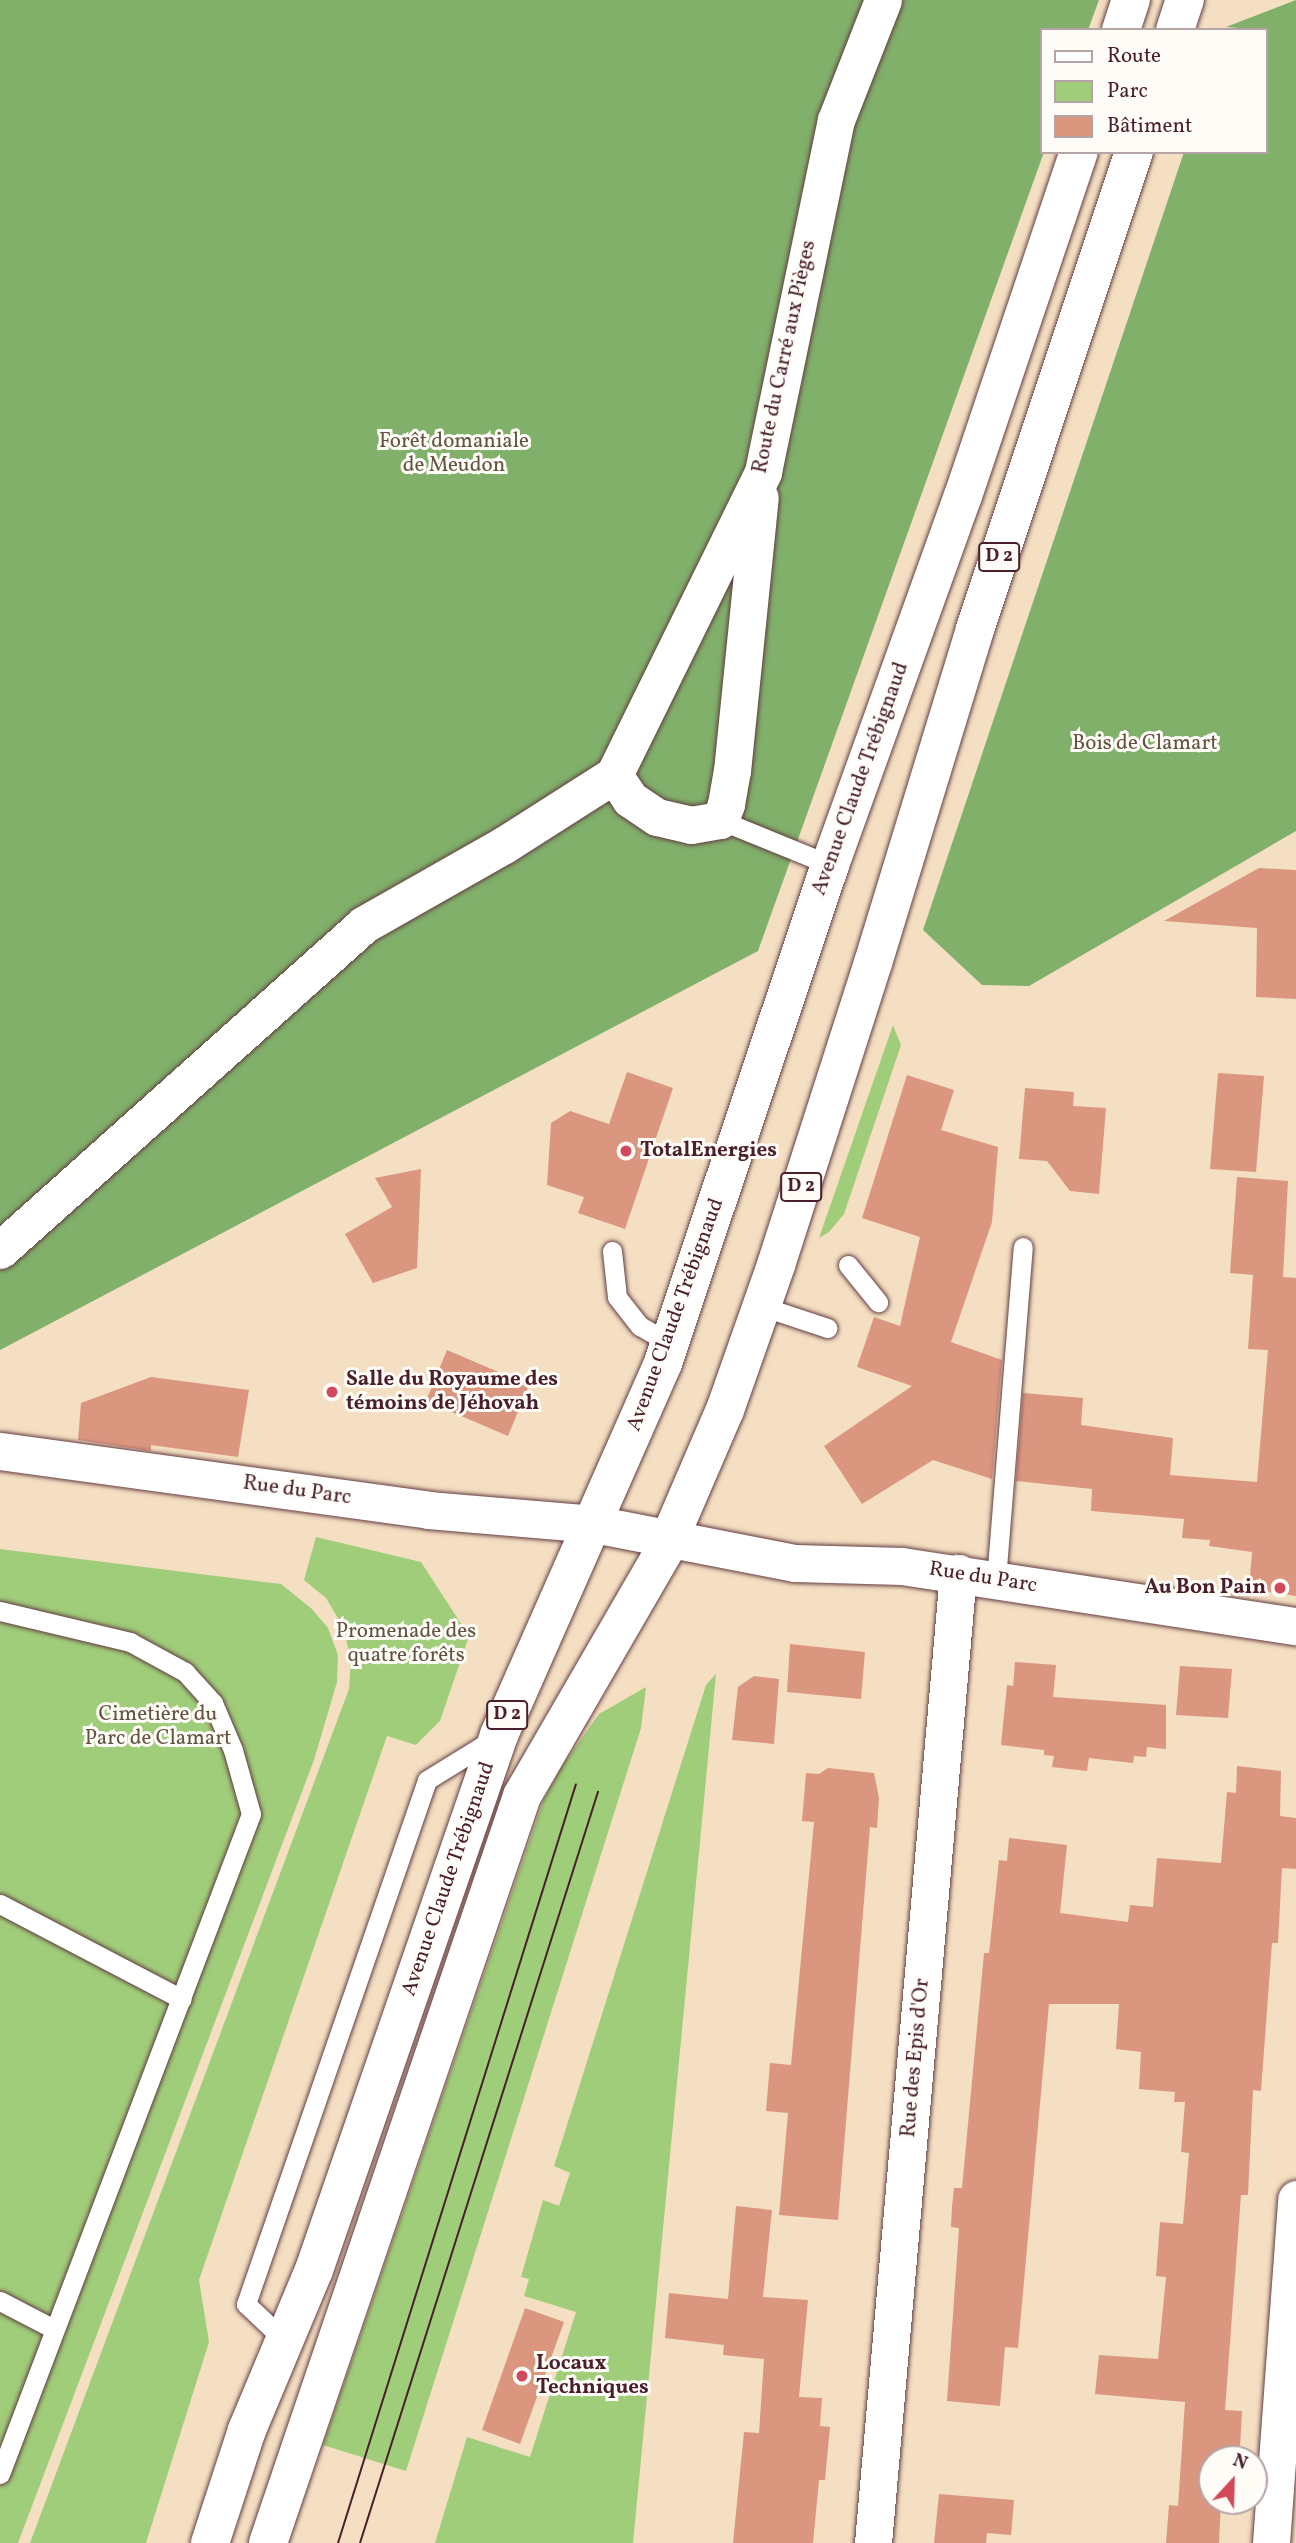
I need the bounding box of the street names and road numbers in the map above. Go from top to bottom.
street label: Route du Carré aux Pièges [748,238,822,476]
road number: D 2 [978,542,1020,572]
street label: Avenue Claude Trébignaud [807,659,915,899]
road number: D 2 [780,1172,822,1203]
street label: Avenue Claude Trébignaud [622,1195,730,1435]
street label: Rue du Parc [241,1471,353,1511]
street label: Rue du Parc [927,1557,1039,1599]
road number: D 2 [486,1700,528,1730]
street label: Avenue Claude Trébignaud [397,1758,501,2000]
street label: Rue des Epis d'Or [896,1977,936,2139]

